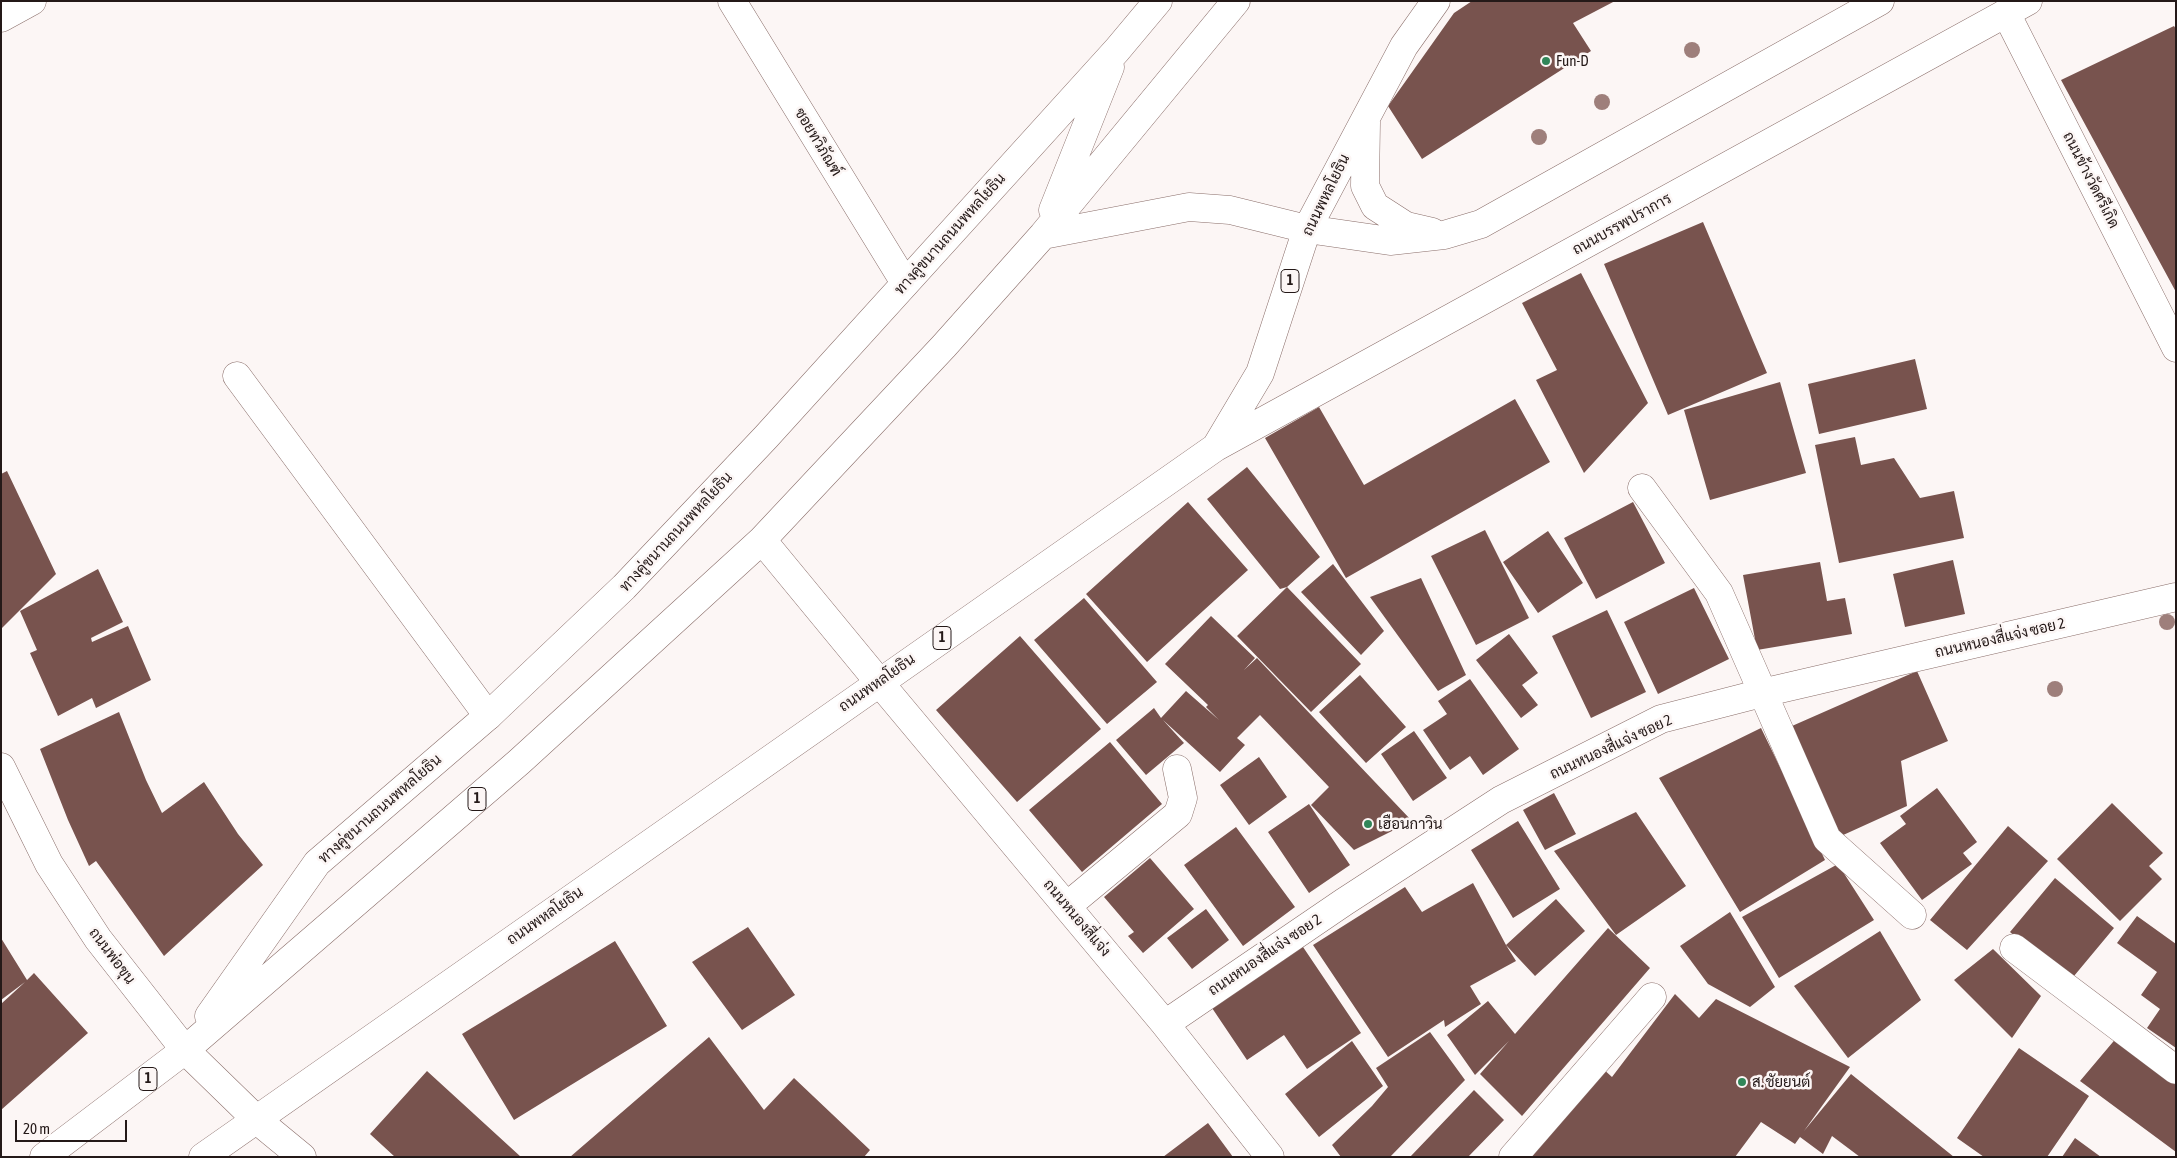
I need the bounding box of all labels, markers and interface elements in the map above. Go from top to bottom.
place label: Fun-D [1556,52,1589,70]
marker: Fun-D [1540,55,1552,67]
street label: ซอยทวิภัณฑ์ [791,105,845,179]
street label: ถนนข้างวัดศรีเกิด [2059,129,2123,231]
street label: ถนนพหลโยธิน [1298,151,1354,239]
street label: ทางคู่ขนานถนนพหลโยธิน [891,170,1009,298]
street label: ถนนบรรพปราการ [1569,189,1675,259]
road number: 1 [1281,270,1299,292]
street label: ทางคู่ขนานถนนพหลโยธิน [616,468,736,596]
street label: ถนนหนองสี่แจ่ง ซอย 2 [1933,614,2067,662]
road number: 1 [933,626,951,650]
street label: ถนนพหลโยธิน [835,650,919,716]
street label: ถนนหนองสี่แจ่ง ซอย 2 [1547,711,1675,783]
street label: ทางคู่ขนานถนนพหลโยธิน [315,751,445,867]
road number: 1 [468,788,486,811]
place label: เฮือนกาวิน [1378,815,1443,833]
marker: เฮือนกาวิน [1362,818,1374,830]
street label: ถนนหนองสี่แจ่ง [1040,876,1114,960]
street label: ถนนพหลโยธิน [503,883,587,949]
street label: ถนนหนองสี่แจ่ง ซอย 2 [1205,910,1325,1000]
street label: ถนนพ่อขุน [85,924,139,988]
road number: 1 [139,1068,157,1090]
place label: ส. ชัยยนต์ [1752,1073,1810,1091]
marker: ส. ชัยยนต์ [1736,1076,1748,1088]
scale bar [18,1110,130,1142]
text: 20 m [23,1120,50,1137]

